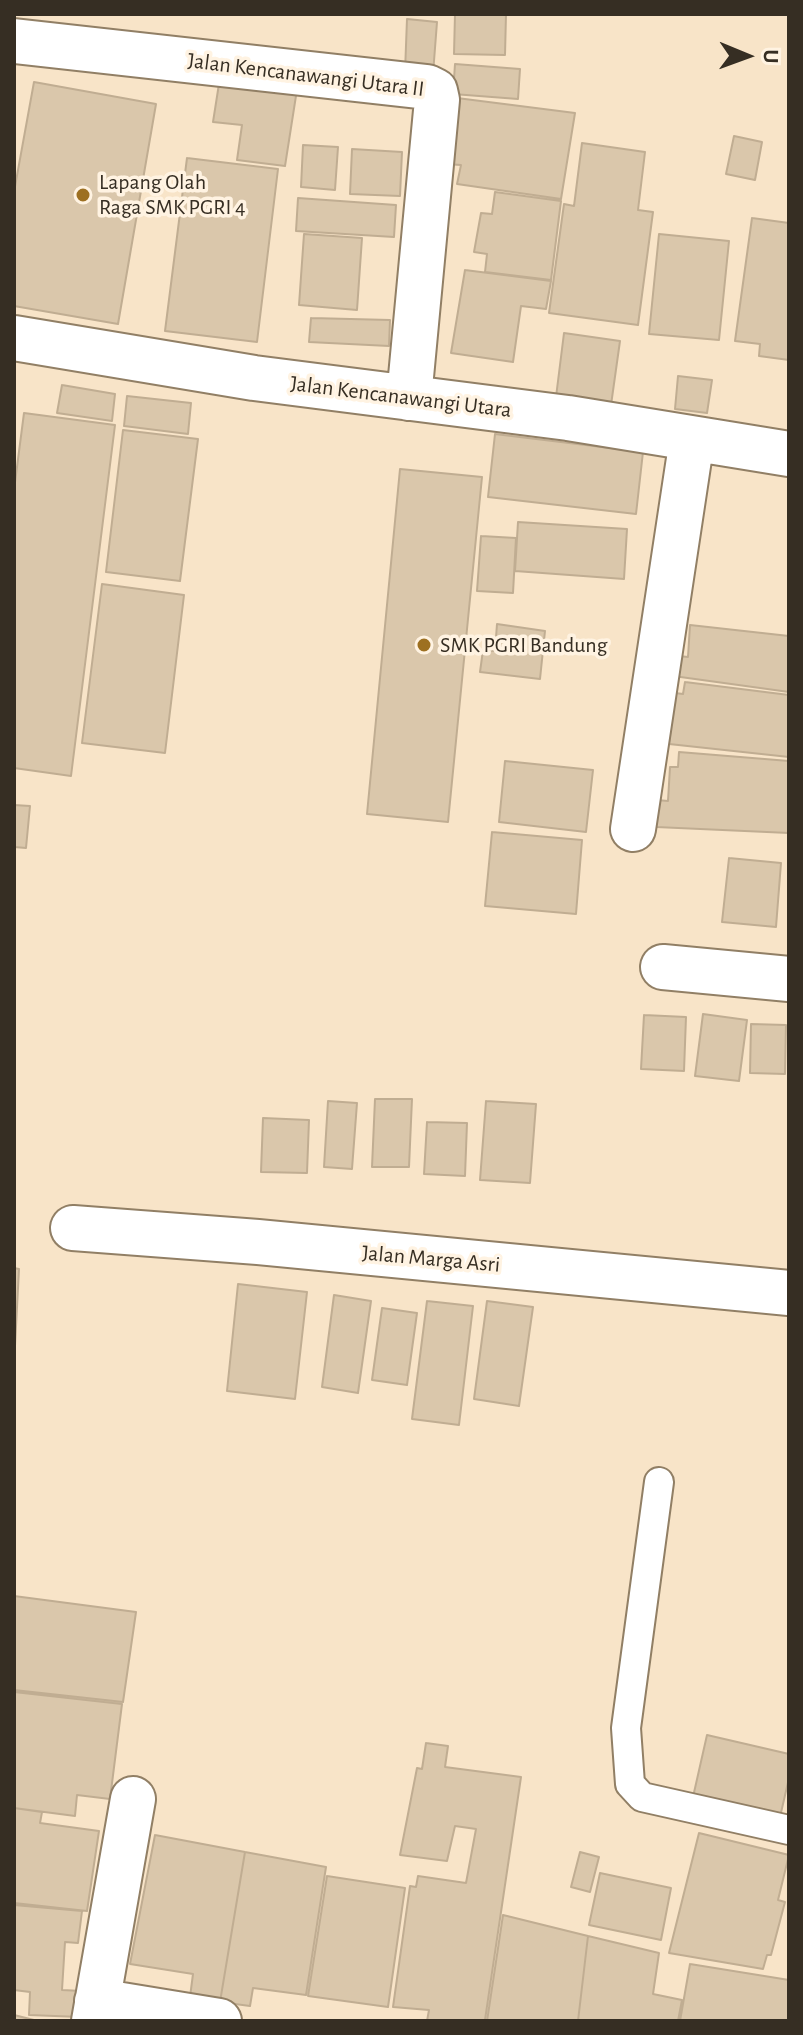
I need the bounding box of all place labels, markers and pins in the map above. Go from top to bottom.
place label: Lapang Olah Raga SMK PGRI 4 [99,169,246,220]
marker: Lapang Olah Raga SMK PGRI 4 [74,186,92,204]
place label: SMK PGRI Bandung [440,632,607,658]
marker: SMK PGRI Bandung [415,636,433,654]

